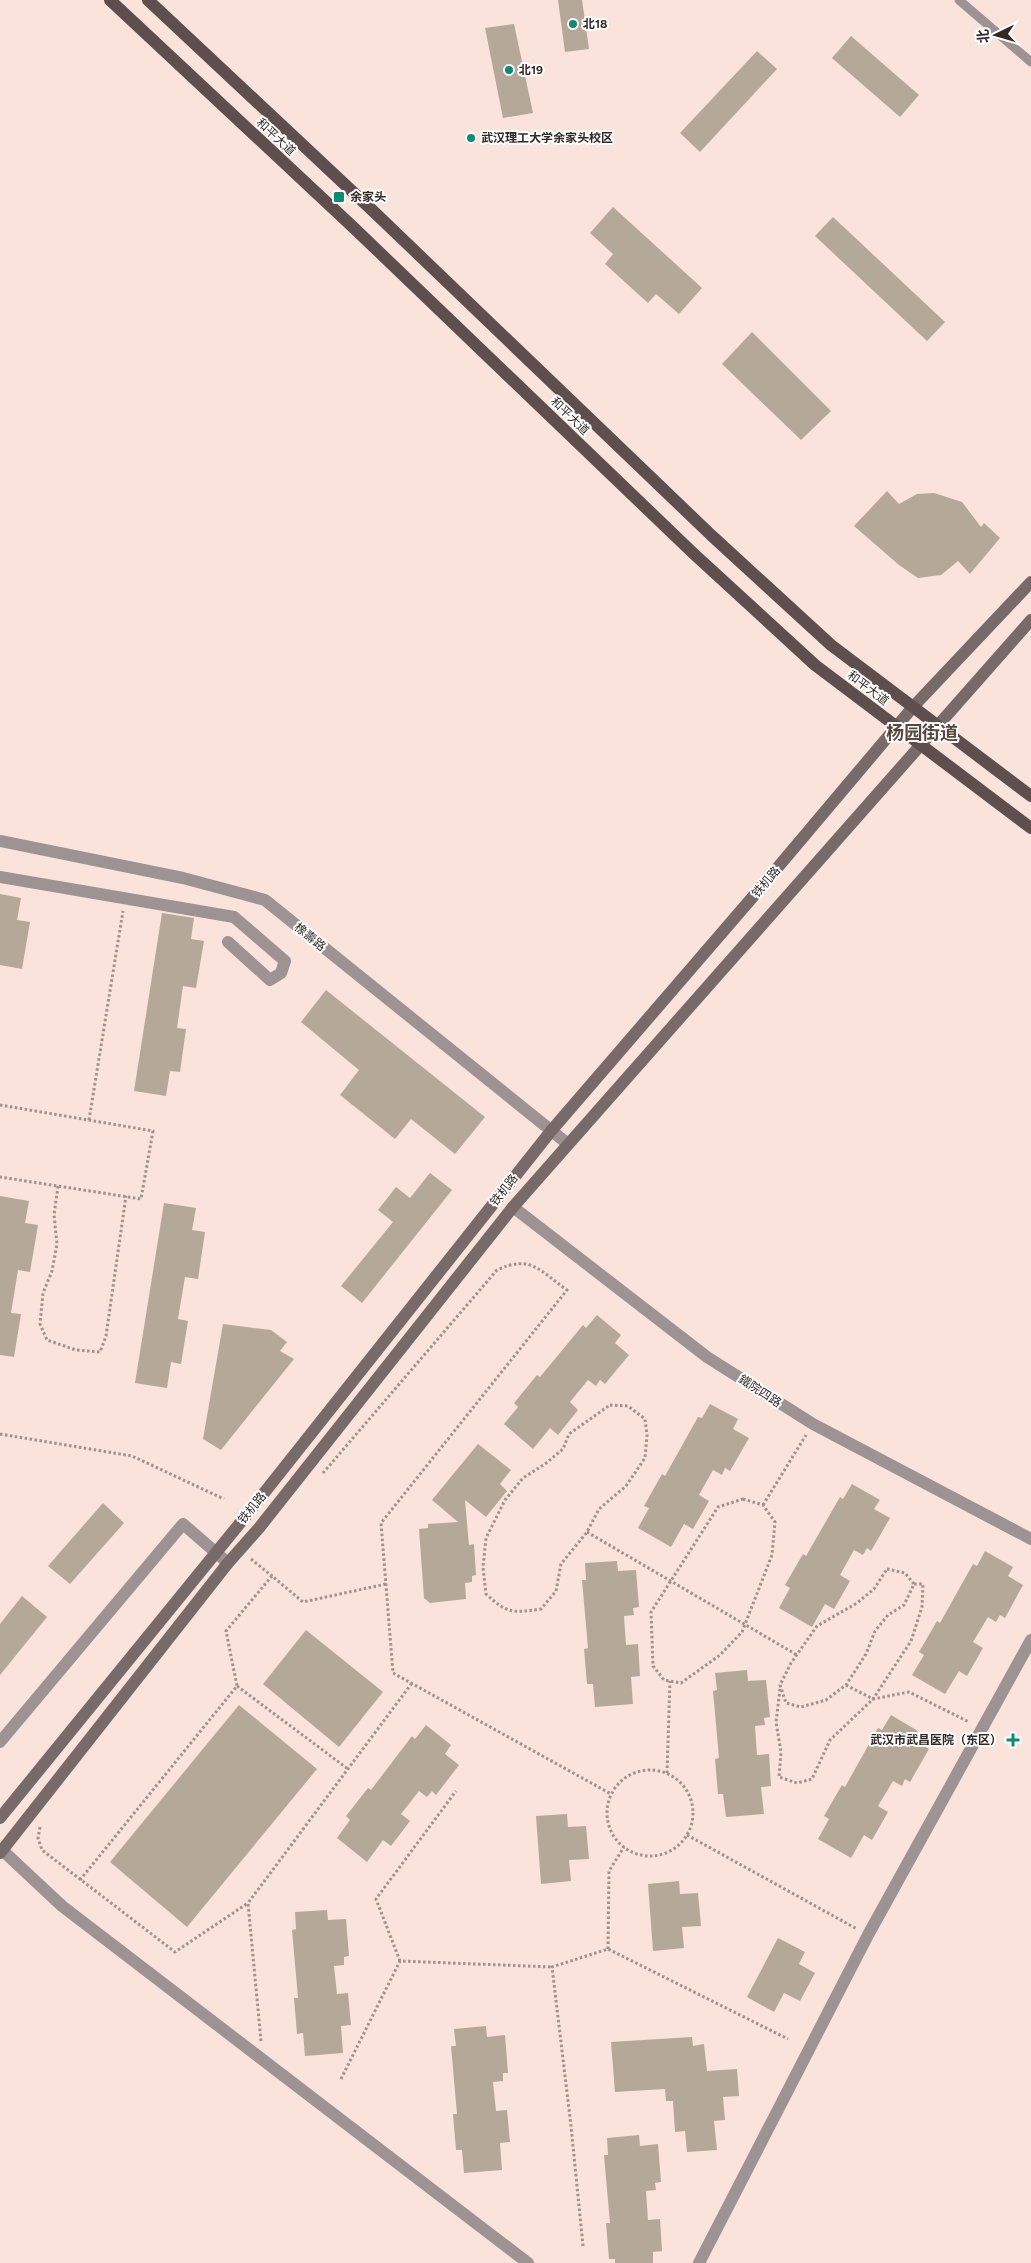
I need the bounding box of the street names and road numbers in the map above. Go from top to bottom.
street label: 和平大道 [254,116,298,158]
street label: 和平大道 [548,394,592,438]
street label: 和平大道 [845,668,891,708]
street label: 铁机路 [749,864,783,900]
street label: 橡壽路 [292,920,328,954]
street label: 铁机路 [487,1172,521,1208]
street label: 鐵院四路 [736,1372,784,1410]
street label: 铁机路 [235,1490,269,1526]

